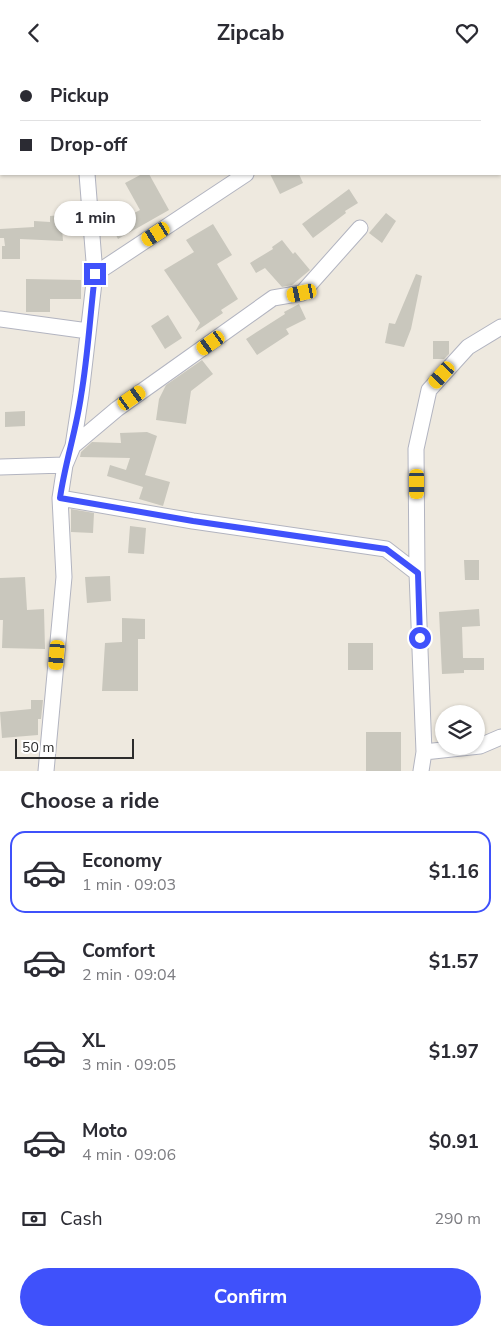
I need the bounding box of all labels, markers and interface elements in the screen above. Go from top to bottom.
text: Zipcab [217,18,284,48]
icon: back [20,19,48,47]
icon: heart [453,19,481,47]
text: Pickup [50,83,109,109]
text: Drop-off [50,132,127,158]
callout: 1 min [54,201,136,237]
text: 1 min [74,207,116,229]
car [139,220,172,248]
route end [84,263,106,285]
car [285,283,318,303]
car [194,328,227,358]
car [426,359,457,391]
car [115,383,148,413]
car [409,469,424,499]
route start [409,627,431,649]
car [48,639,65,671]
map controls [435,705,485,755]
button: layers [435,705,485,755]
scale bar [15,736,134,759]
text: 50 m [22,738,54,757]
text: Choose a ride [20,786,159,816]
text: Economy [82,848,162,874]
icon: car [22,850,67,895]
text: $1.16 [429,859,479,885]
text: 1 min · 09:03 [82,874,176,896]
text: Comfort [82,938,155,964]
icon: car [22,940,67,985]
text: $1.57 [429,949,479,975]
text: 2 min · 09:04 [82,964,176,986]
text: XL [82,1028,105,1054]
icon: car [22,1030,67,1075]
text: $1.97 [429,1039,479,1065]
text: 3 min · 09:05 [82,1054,176,1076]
text: Moto [82,1118,128,1144]
icon: car [22,1120,67,1165]
text: $0.91 [429,1129,479,1155]
text: 4 min · 09:06 [82,1144,176,1166]
icon: cash [20,1205,48,1233]
text: Cash [60,1206,102,1232]
text: 290 m [434,1208,481,1230]
button: Confirm [20,1268,481,1326]

